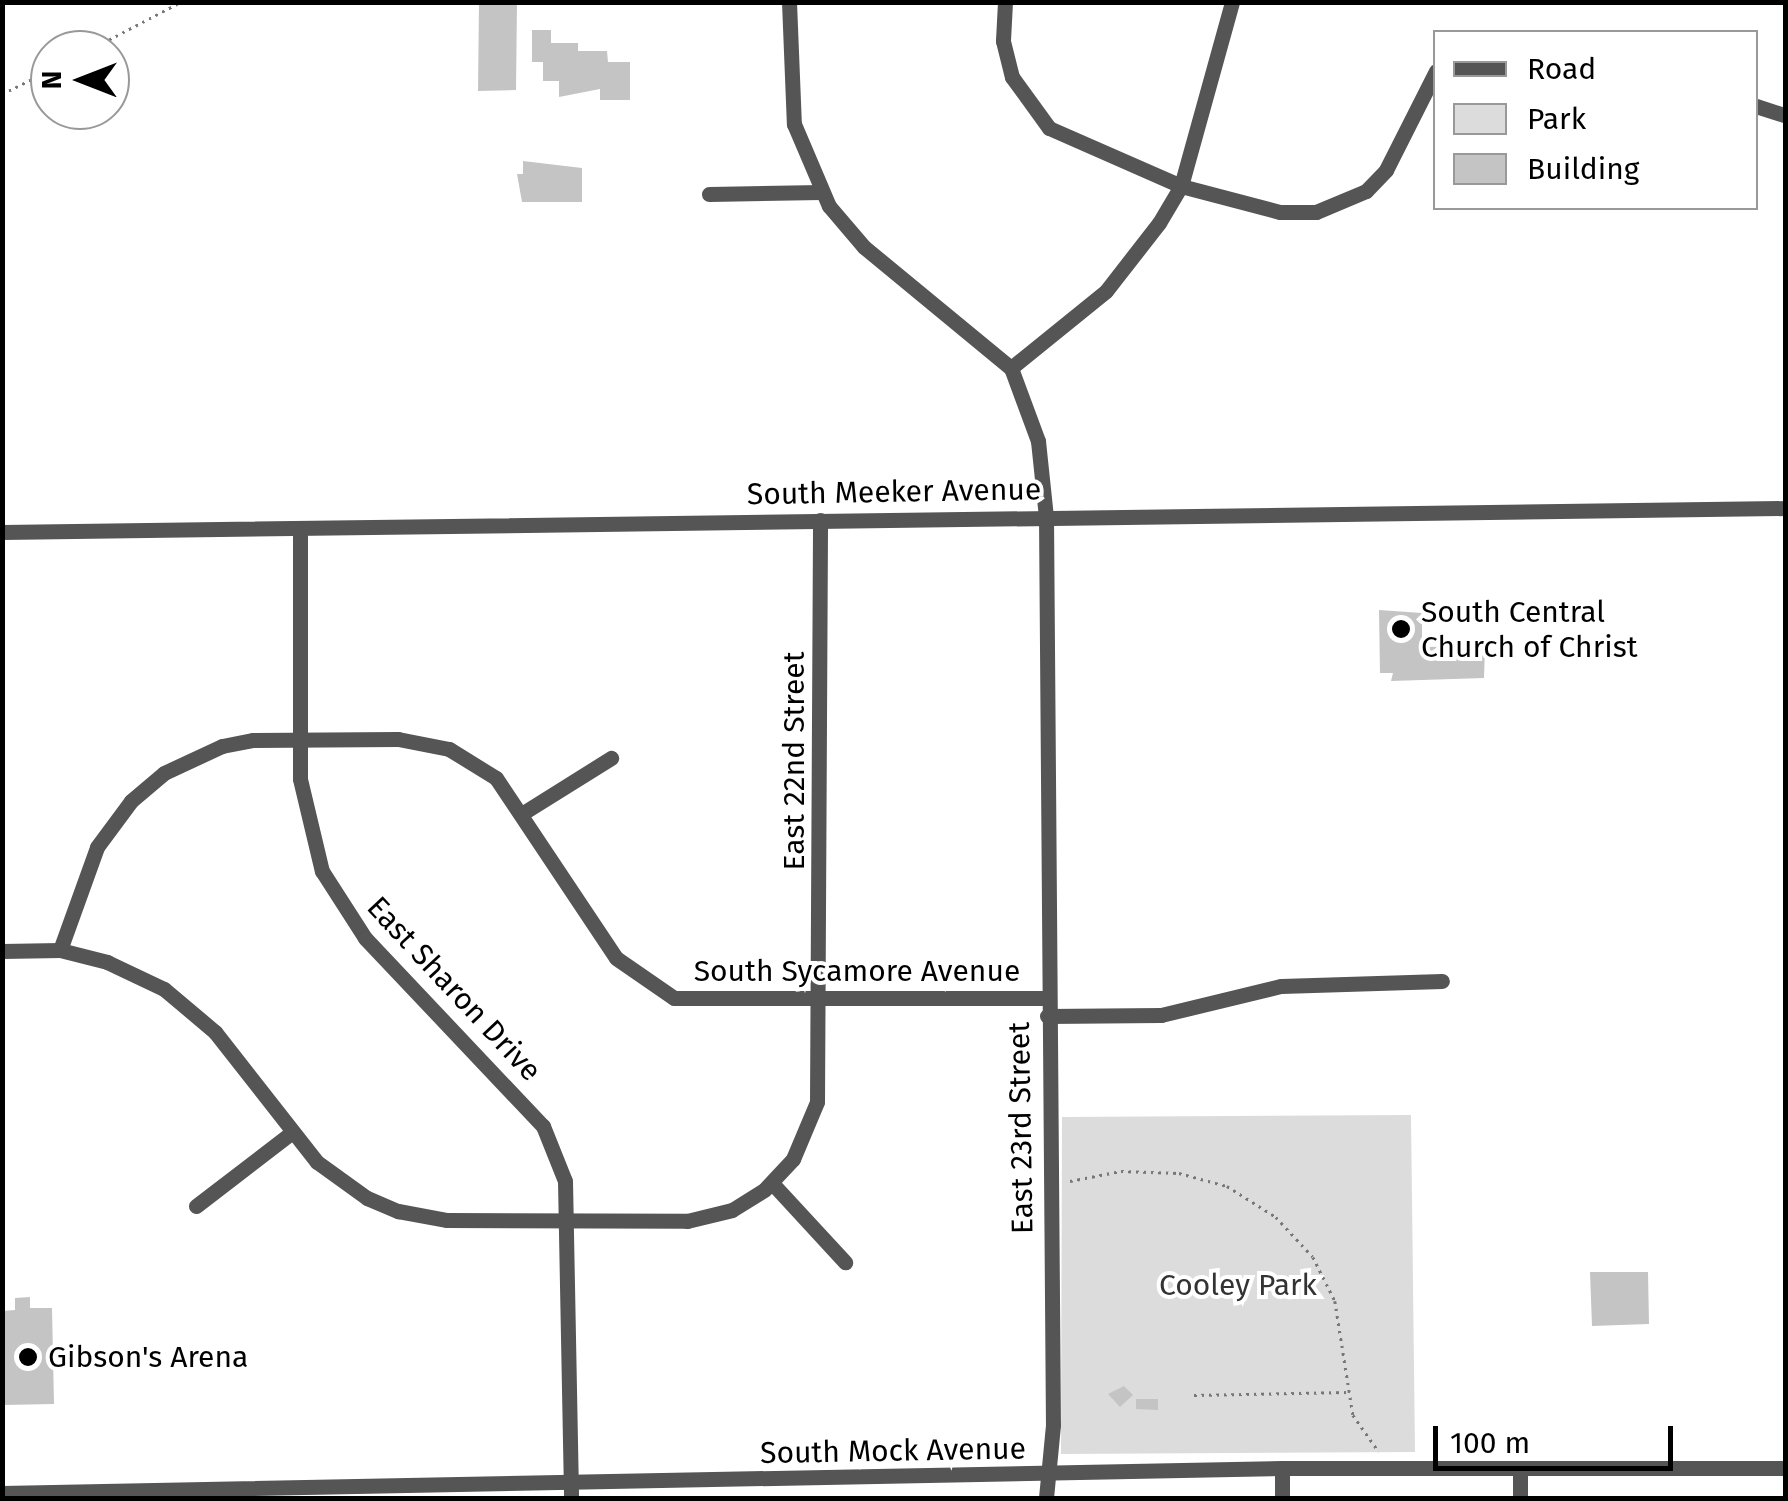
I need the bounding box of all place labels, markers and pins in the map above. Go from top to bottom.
place label: South Central Church of Christ [1421,594,1638,664]
marker: South Central Church of Christ [1390,618,1412,640]
place label: Gibson's Arena [48,1339,248,1375]
marker: Gibson's Arena [17,1346,39,1368]

